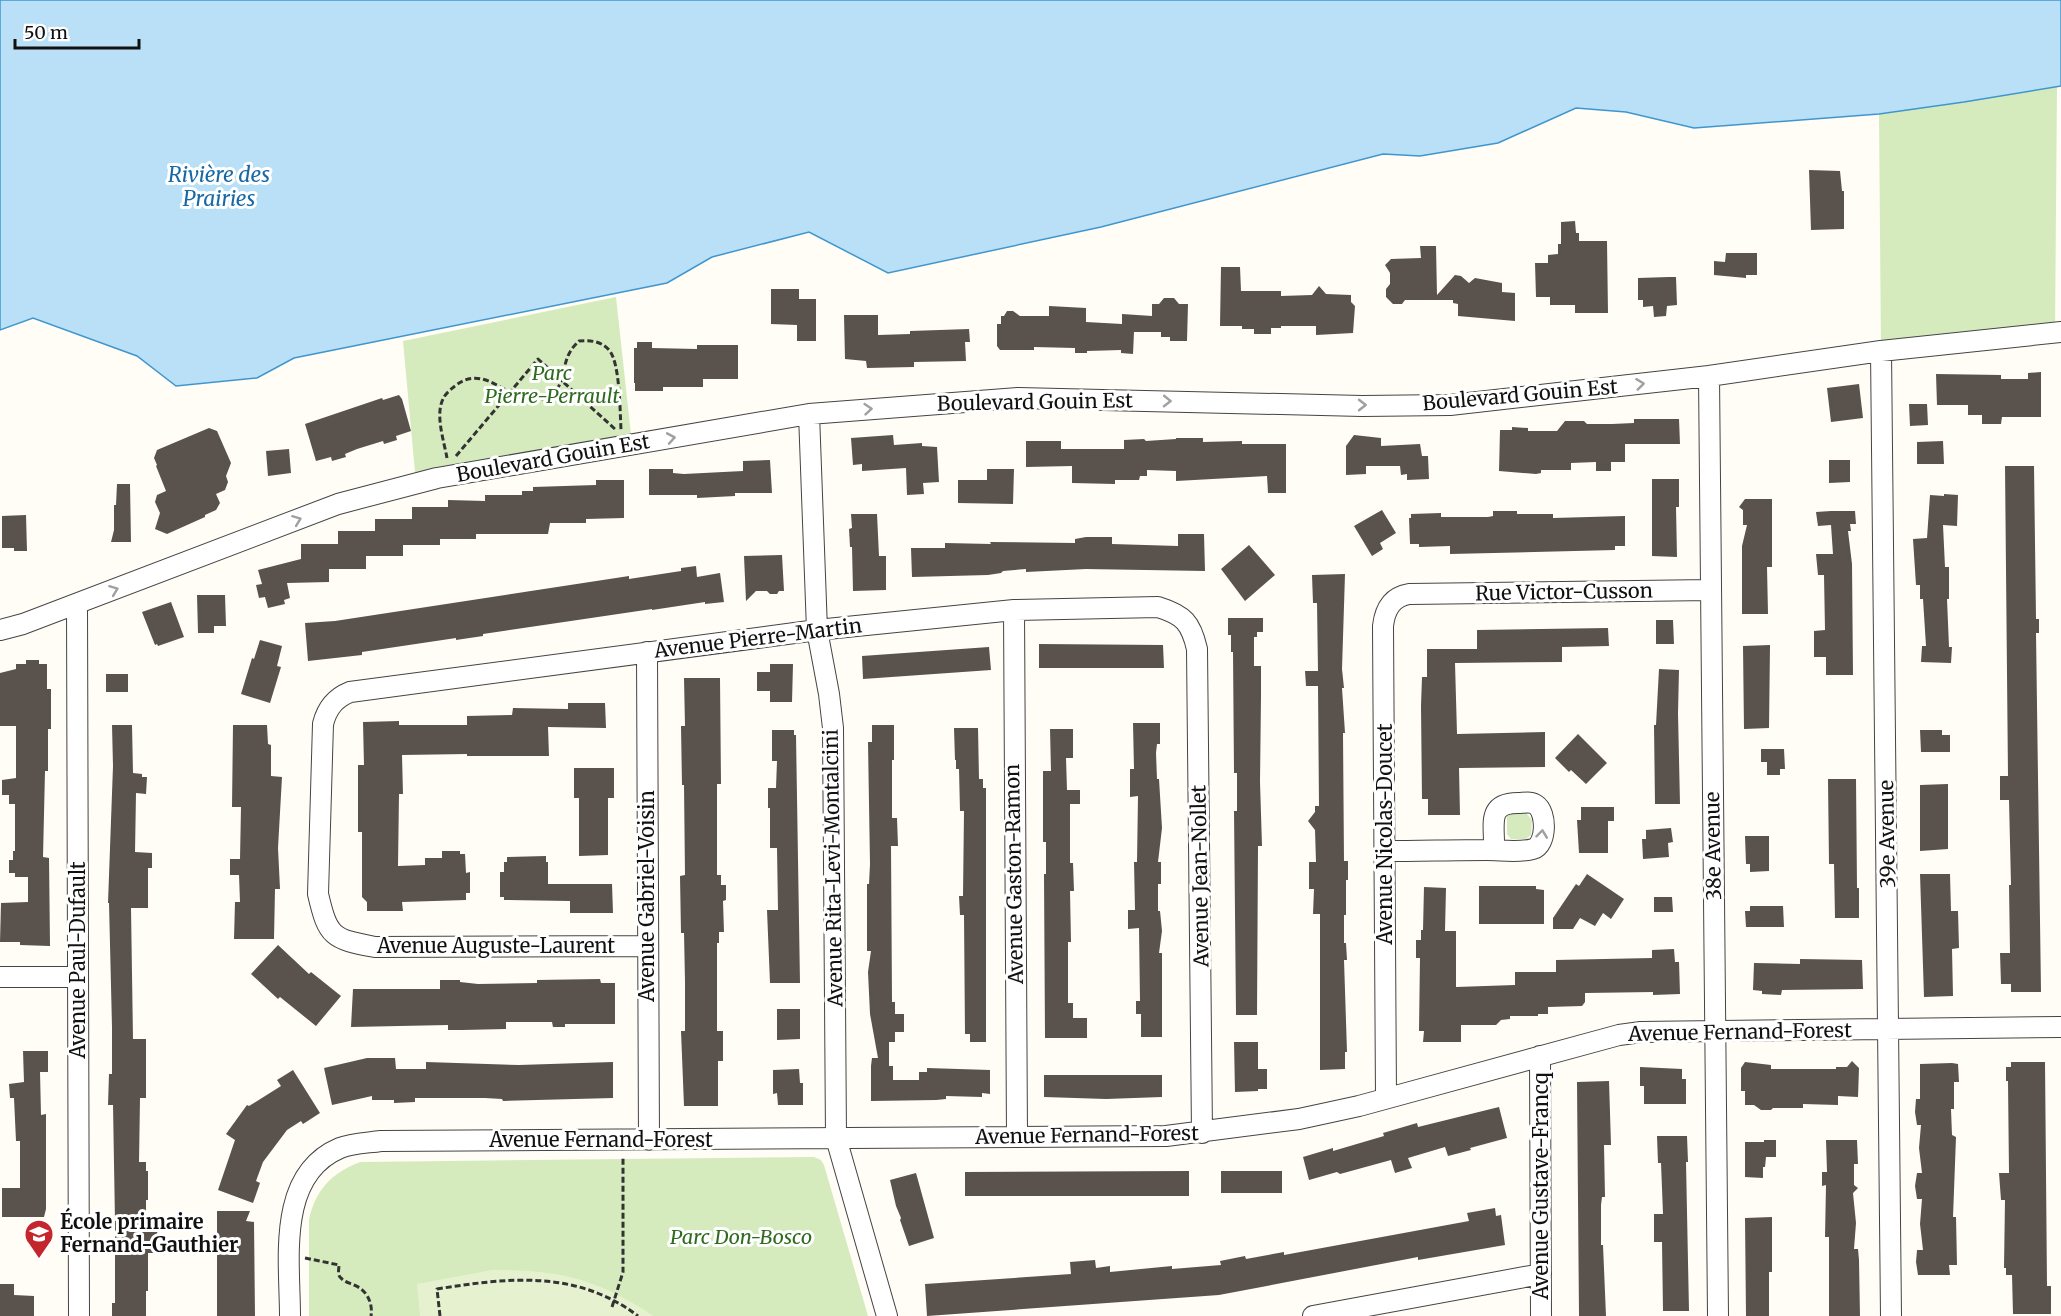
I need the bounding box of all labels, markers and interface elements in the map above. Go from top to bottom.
scale bar [15,12,140,50]
text: 50 m [24,21,68,44]
water label: Rivière des Prairies [168,161,270,212]
park label: Parc Pierre-Perrault [485,360,620,408]
street label: Boulevard Gouin Est [1421,373,1619,415]
one-way arrow [1636,378,1645,391]
street label: Boulevard Gouin Est [937,387,1133,416]
one-way arrow [1163,395,1172,407]
one-way arrow [1358,399,1367,411]
one-way arrow [863,403,872,416]
street label: Boulevard Gouin Est [454,428,652,487]
one-way arrow [666,432,675,444]
one-way arrow [290,515,301,527]
street label: Rue Victor-Cusson [1475,577,1653,606]
one-way arrow [108,585,119,597]
street label: Avenue Pierre-Martin [652,612,863,663]
street label: Avenue Nicolas-Doucet [1372,723,1397,945]
street label: Avenue Rita-Levi-Montalcini [818,729,847,1008]
street label: Avenue Gaston-Ramon [999,764,1028,985]
street label: 39e Avenue [1873,780,1900,888]
street label: Avenue Jean-Nollet [1185,784,1214,968]
street label: Avenue Gabriel-Voisin [634,790,659,1003]
street label: 38e Avenue [1699,791,1726,901]
one-way arrow [1535,829,1547,838]
street label: Avenue Paul-Dufault [65,861,90,1060]
street label: Avenue Auguste-Laurent [376,933,615,958]
street label: Avenue Fernand-Forest [1627,1017,1852,1046]
street label: Avenue Gustave-Francq [1528,1072,1553,1301]
street label: Avenue Fernand-Forest [974,1120,1199,1149]
street label: Avenue Fernand-Forest [488,1127,713,1152]
place label: École primaire Fernand-Gauthier [60,1207,238,1257]
school or university icon: École primaire Fernand-Gauthier [23,1218,55,1260]
park label: Parc Don-Bosco [670,1224,812,1249]

